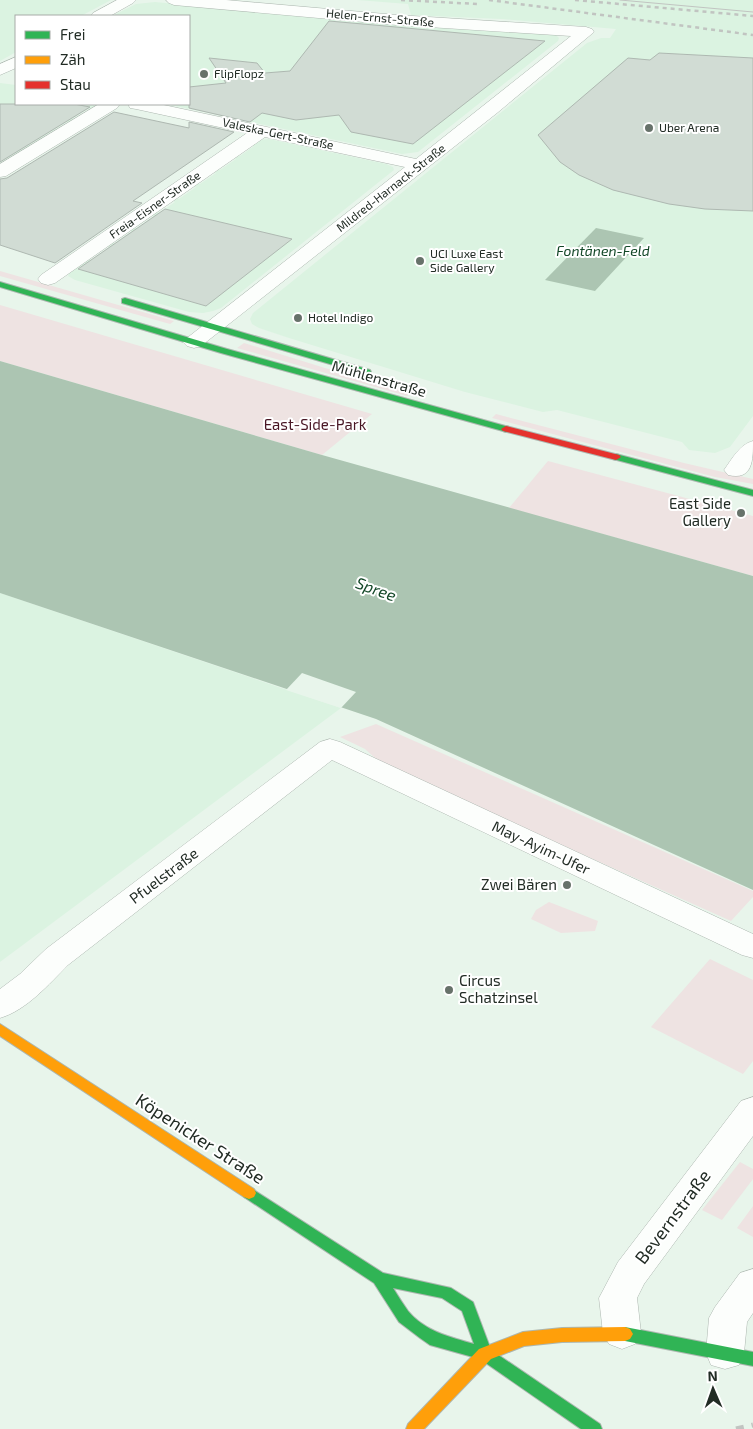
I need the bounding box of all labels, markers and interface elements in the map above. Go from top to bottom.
street label: Helen-Ernst-Straße [325,5,435,29]
legend [15,15,190,105]
text: Frei [60,25,85,43]
text: Zäh [60,50,85,68]
place label: FlipFlopz [214,66,264,80]
marker: FlipFlopz [198,68,210,80]
text: Stau [60,75,91,93]
street label: Valeska-Gert-Straße [221,114,335,152]
place label: Uber Arena [659,120,719,134]
marker: Uber Arena [643,122,655,134]
street label: Mildred-Harnack-Straße [333,140,448,234]
street label: Freia-Eisner-Straße [106,167,203,241]
water label: Fontänen-Feld [556,242,650,259]
place label: UCI Luxe East Side Gallery [430,246,503,274]
marker: UCI Luxe East Side Gallery [414,255,426,267]
place label: Hotel Indigo [308,310,373,324]
marker: Hotel Indigo [292,312,304,324]
street label: Mühlenstraße [330,356,429,400]
park label: East-Side-Park [264,415,367,433]
place label: East Side Gallery [669,494,731,529]
marker: East Side Gallery [735,507,747,519]
water label: Spree [353,572,399,605]
street label: May-Ayim-Ufer [489,816,593,878]
street label: Pfuelstraße [125,844,201,907]
place label: Zwei Bären [481,875,557,893]
marker: Zwei Bären [561,879,573,891]
place label: Circus Schatzinsel [459,971,538,1006]
marker: Circus Schatzinsel [443,984,455,996]
street label: Köpenicker Straße [132,1088,269,1188]
street label: Bevernstraße [630,1165,715,1268]
north arrow [688,1364,738,1414]
text: N [707,1367,718,1384]

